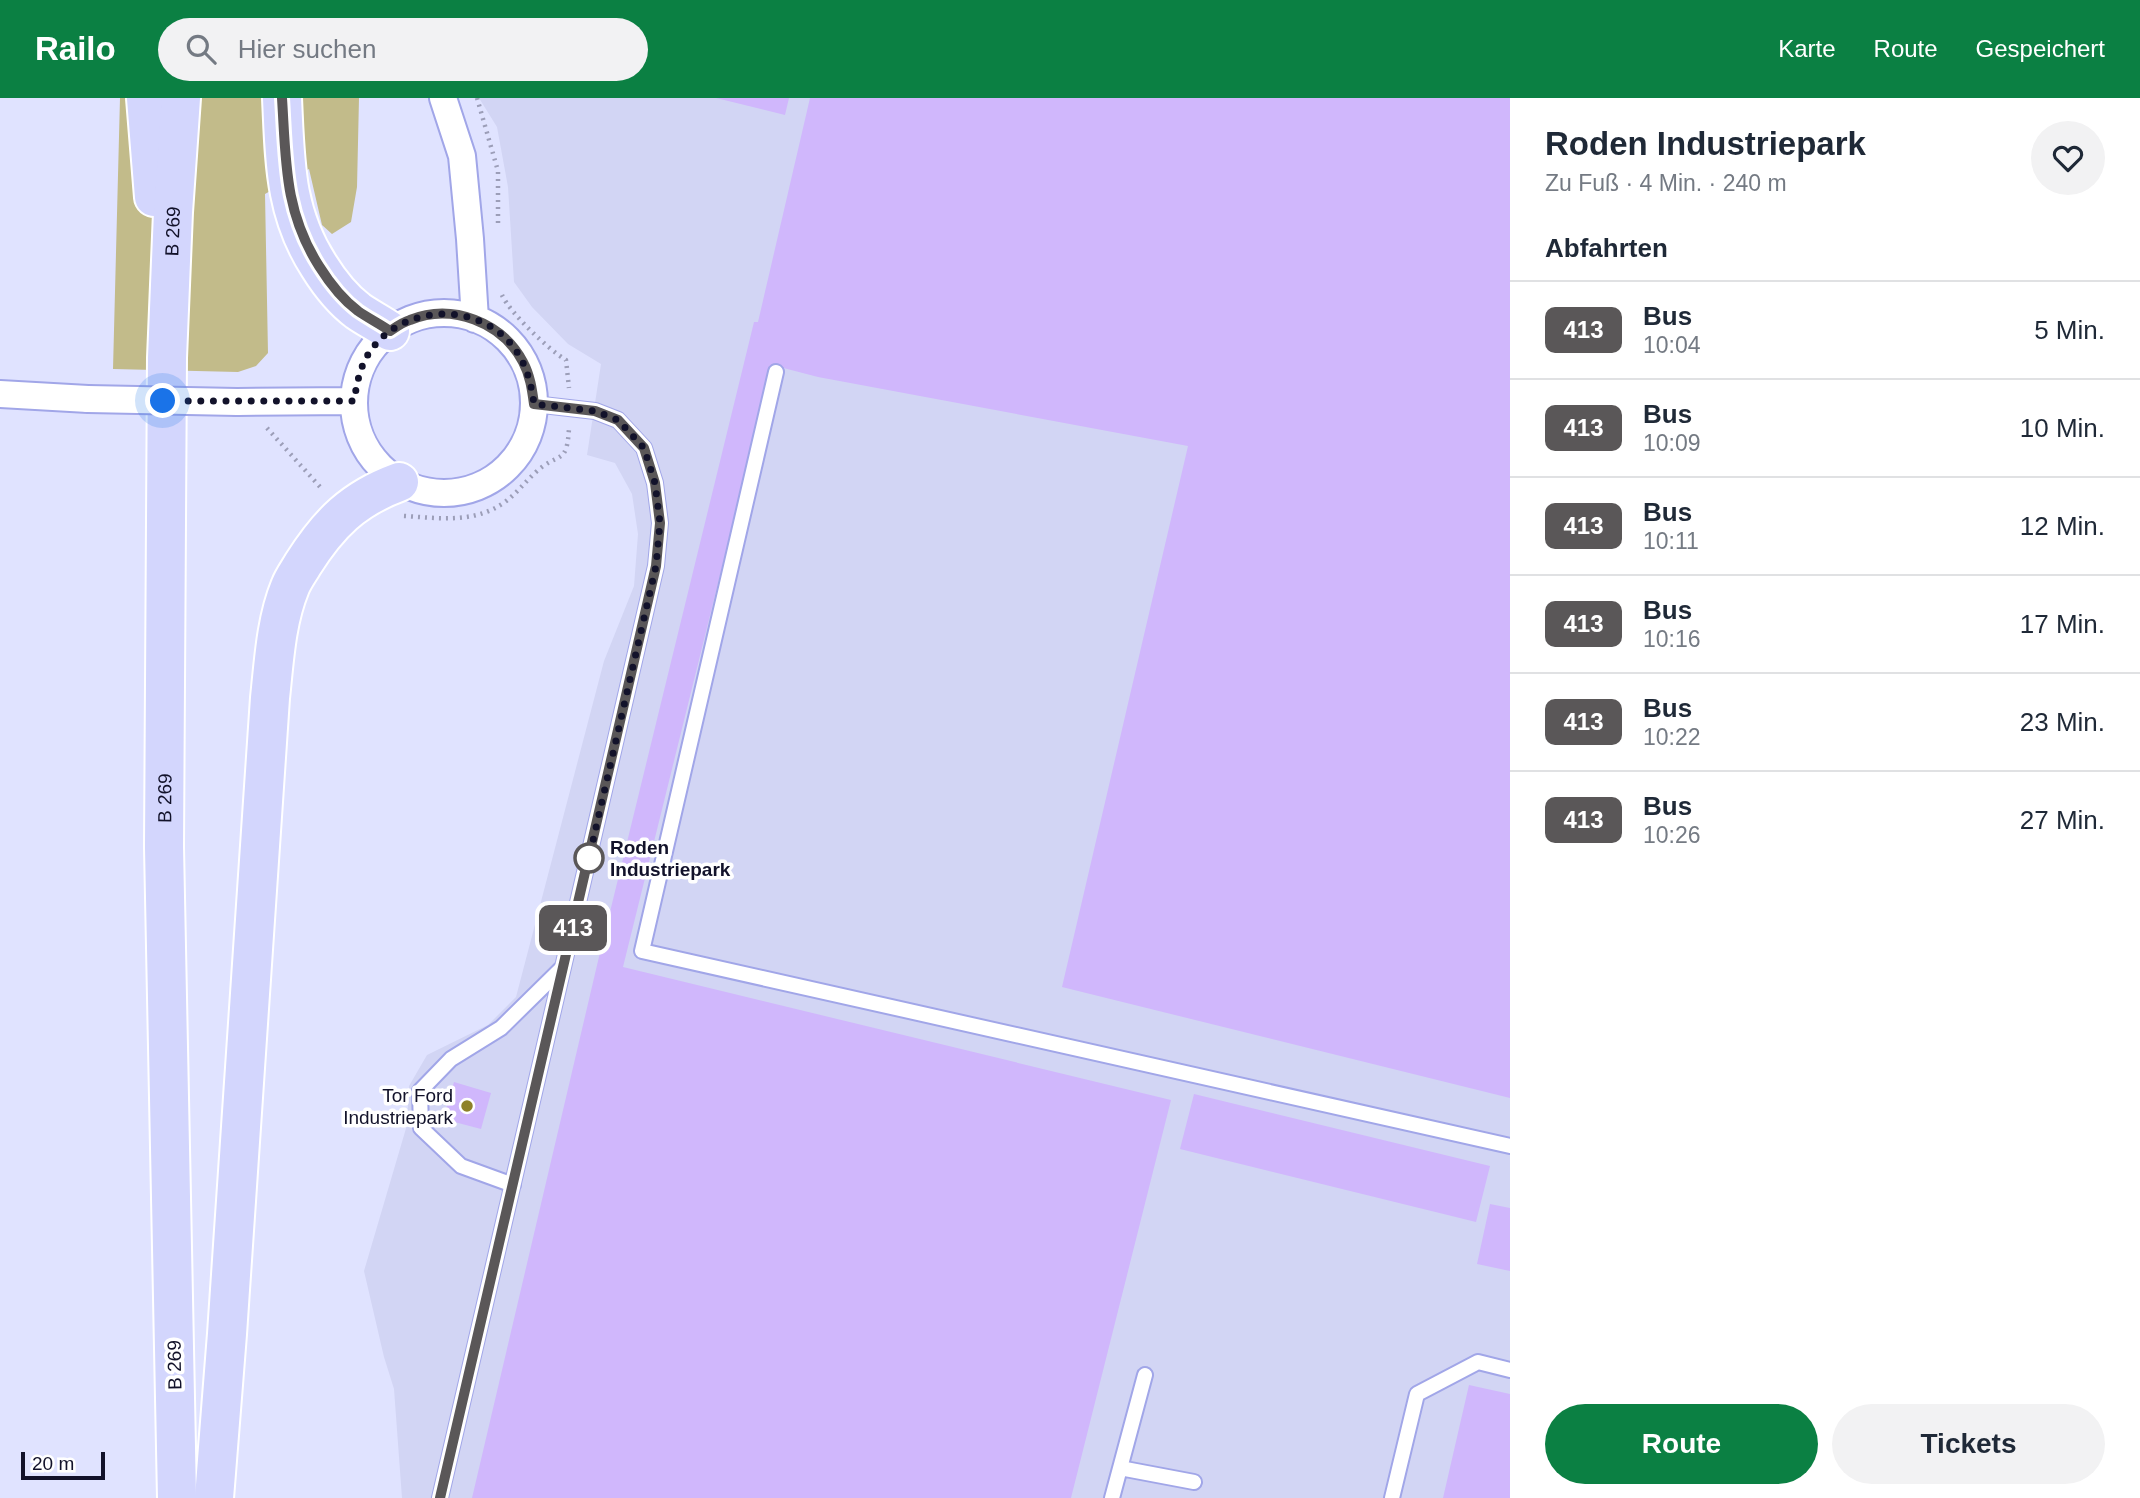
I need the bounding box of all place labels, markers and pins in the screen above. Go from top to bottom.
place label: Roden Industriepark [610,837,731,880]
marker: Roden Industriepark [574,843,604,873]
place label: Tor Ford Industriepark [343,1085,453,1128]
marker: Tor Ford Industriepark [459,1098,475,1114]

